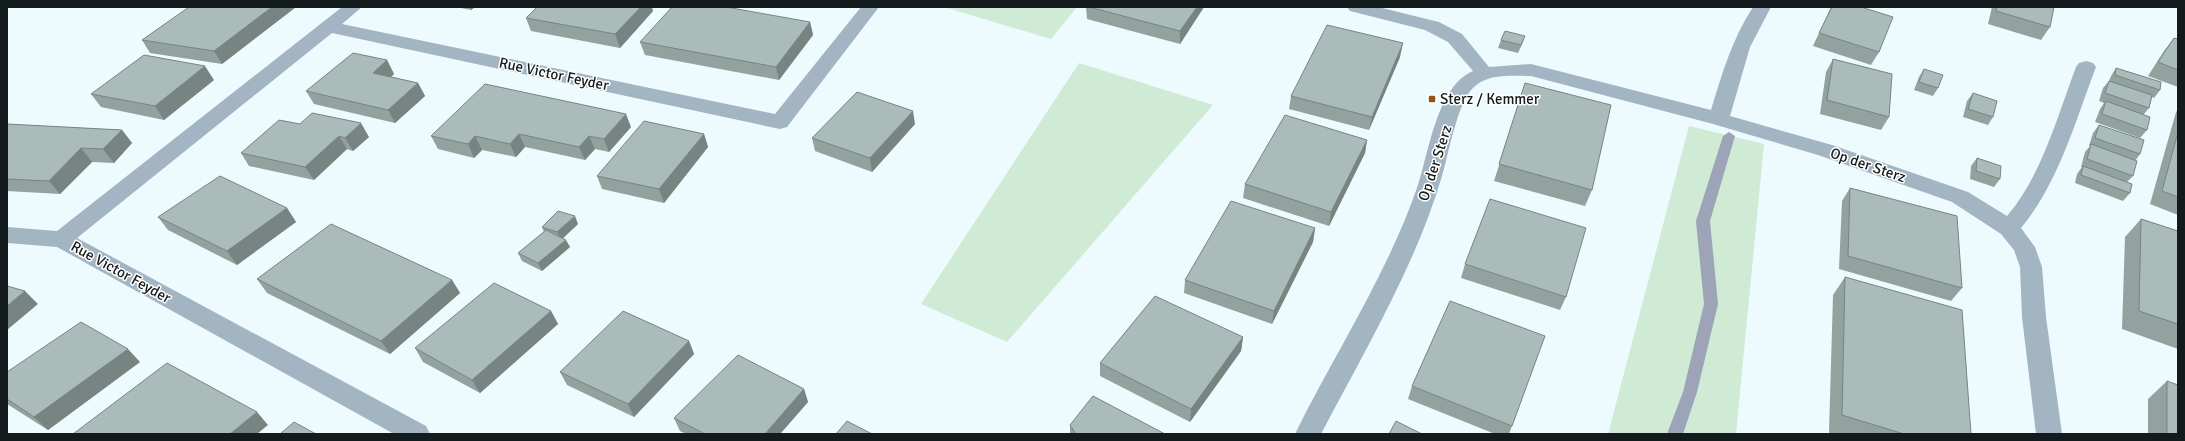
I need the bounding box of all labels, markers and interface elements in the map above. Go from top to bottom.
street label: Rue Victor Feyder [497,54,611,95]
place label: Sterz / Kemmer [1440,90,1540,108]
marker: Sterz / Kemmer [1427,94,1437,104]
street label: Op der Sterz [1414,123,1456,203]
street label: Op der Sterz [1828,144,1908,186]
street label: Rue Victor Feyder [68,237,175,307]

